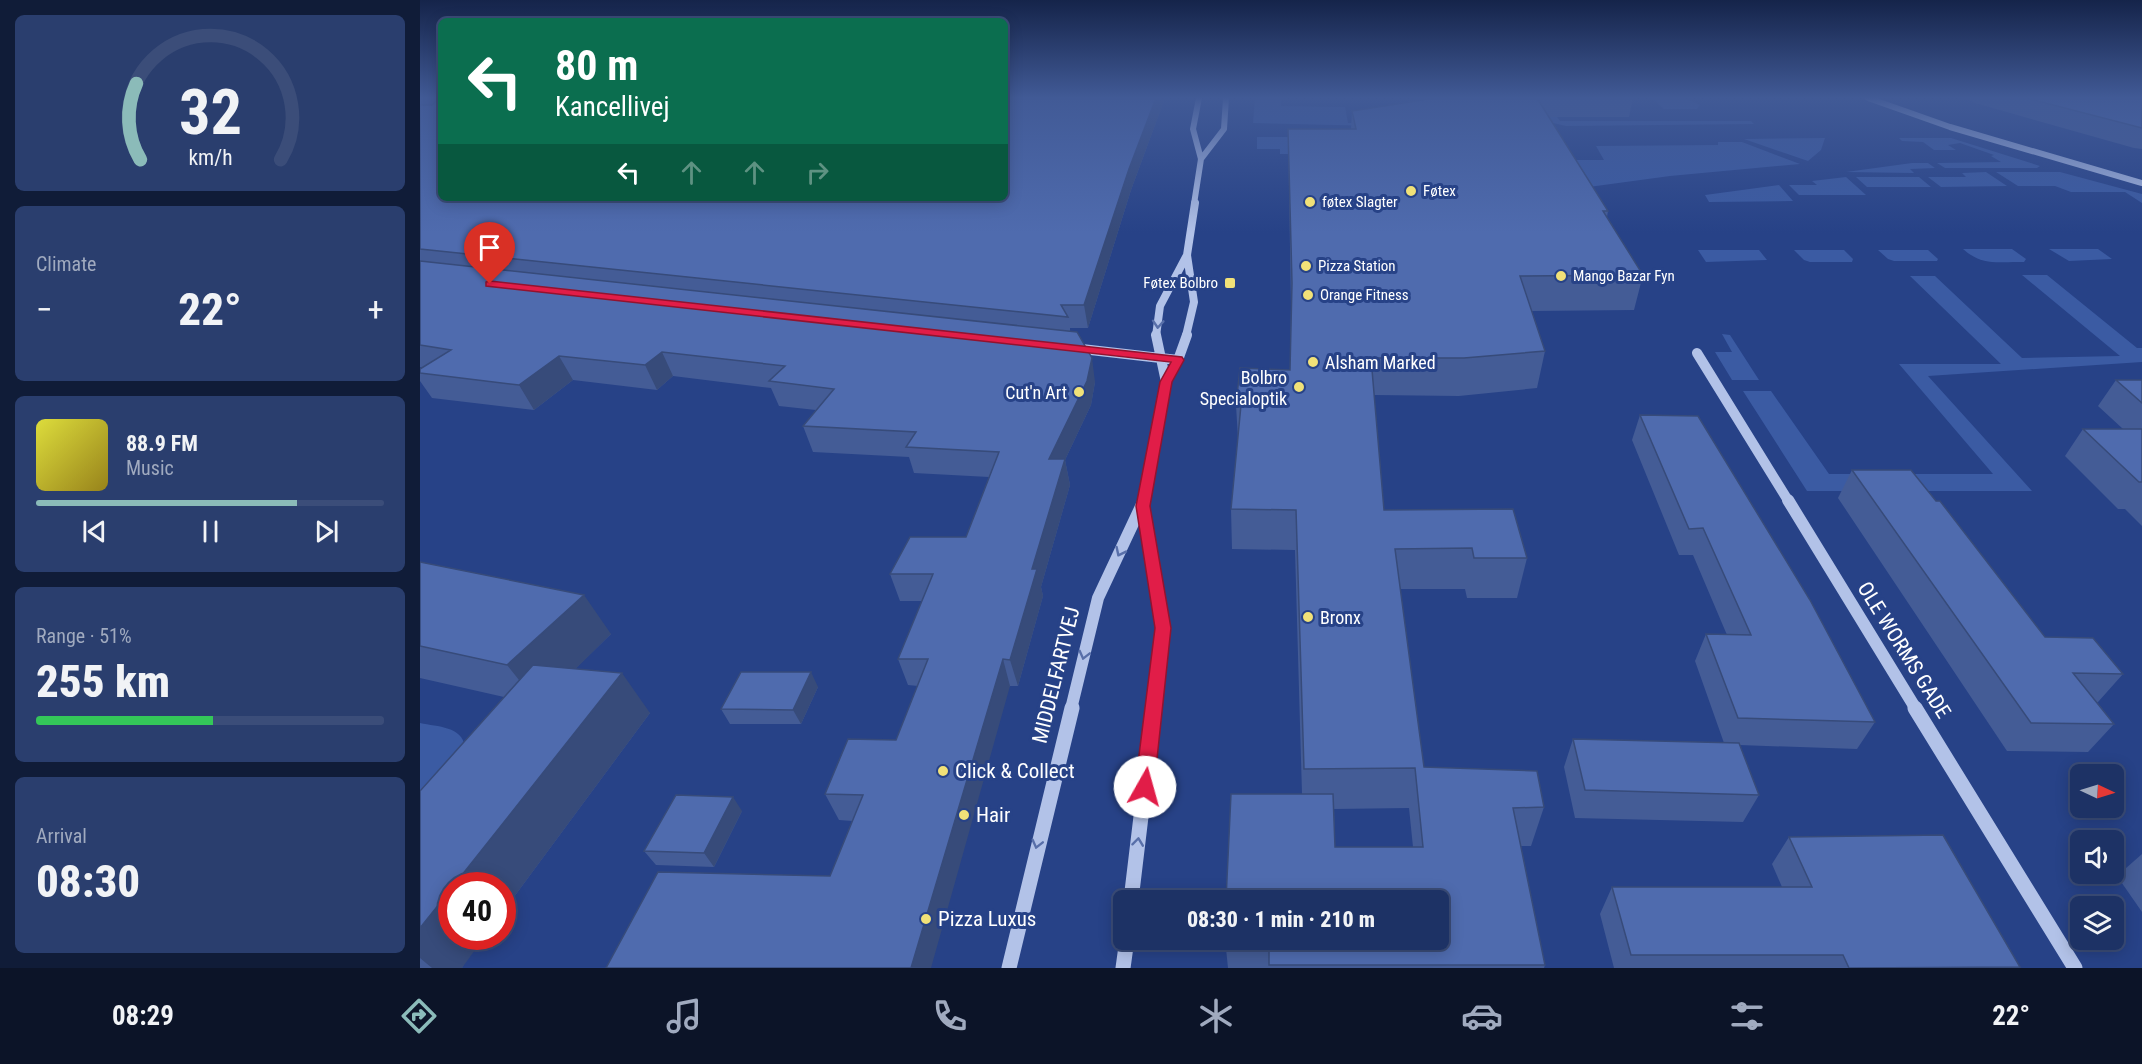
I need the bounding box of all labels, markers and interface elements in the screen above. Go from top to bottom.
text: 80 m [555,41,638,90]
icon: left [456,42,534,120]
text: 32 [178,76,242,149]
text: Kancellivej [555,91,670,123]
text: km/h [188,145,232,170]
icon: left [612,156,645,189]
icon: ahead [675,156,708,189]
icon: ahead [738,156,771,189]
icon: right [801,156,834,189]
place label: Føtex [1423,182,1456,200]
marker: Føtex [1404,184,1418,198]
place label: føtex Slagter [1322,193,1398,211]
marker: føtex Slagter [1303,195,1317,209]
pin [464,222,515,284]
icon: arrive [473,231,506,264]
text: Climate [36,252,96,276]
place label: Pizza Station [1318,257,1396,275]
marker: Pizza Station [1299,259,1313,273]
place label: Mango Bazar Fyn [1573,267,1675,285]
marker: Mango Bazar Fyn [1554,269,1568,283]
place label: Føtex Bolbro [1143,274,1218,292]
marker: Føtex Bolbro [1223,276,1237,290]
text: 22° [178,283,242,336]
place label: Orange Fitness [1320,286,1409,304]
marker: Orange Fitness [1301,288,1315,302]
text: − [36,290,53,329]
text: + [368,290,384,329]
one-way arrow [1152,319,1165,328]
place label: Alsham Marked [1325,352,1436,373]
marker: Alsham Marked [1306,355,1320,369]
place label: Bolbro Specialoptik [1200,367,1287,409]
marker: Bolbro Specialoptik [1292,380,1306,394]
place label: Cut'n Art [1005,382,1067,403]
marker: Cut'n Art [1072,385,1086,399]
text: 88.9 FM [126,431,198,456]
text: Music [126,456,174,480]
icon: previous [78,515,111,548]
icon: pause [194,515,227,548]
icon: next [310,515,343,548]
one-way arrow [1116,545,1128,556]
street label: OLE WORMS GADE [1852,577,1956,723]
street label: MIDDELFARTVEJ [1027,604,1085,746]
place label: Bronx [1320,607,1361,628]
marker: Bronx [1301,610,1315,624]
text: Range · 51% [36,624,132,648]
one-way arrow [1078,650,1091,660]
text: 255 km [36,655,170,708]
position arrow [1113,755,1177,819]
place label: Click & Collect [955,759,1075,783]
marker: Click & Collect [936,764,950,778]
north arrow [2070,764,2124,818]
map controls [2070,764,2124,950]
place label: Hair [976,803,1010,827]
marker: Hair [957,808,971,822]
text: Arrival [36,824,87,848]
button: sound [2070,830,2124,884]
one-way arrow [1131,837,1144,846]
one-way arrow [1032,839,1045,849]
text: 08:30 [36,855,140,908]
speed limit sign: 40 [438,872,516,950]
button: layers [2070,896,2124,950]
place label: Pizza Luxus [938,907,1036,931]
text: 08:30 · 1 min · 210 m [1187,907,1375,932]
marker: Pizza Luxus [919,912,933,926]
icon: directions [398,995,440,1037]
icon: music [663,995,705,1037]
icon: phone [929,995,971,1037]
icon: climate [1195,995,1237,1037]
icon: car [1461,995,1503,1037]
icon: filters [1726,995,1768,1037]
text: 08:29 [112,1000,174,1032]
text: 22° [1992,1000,2030,1032]

